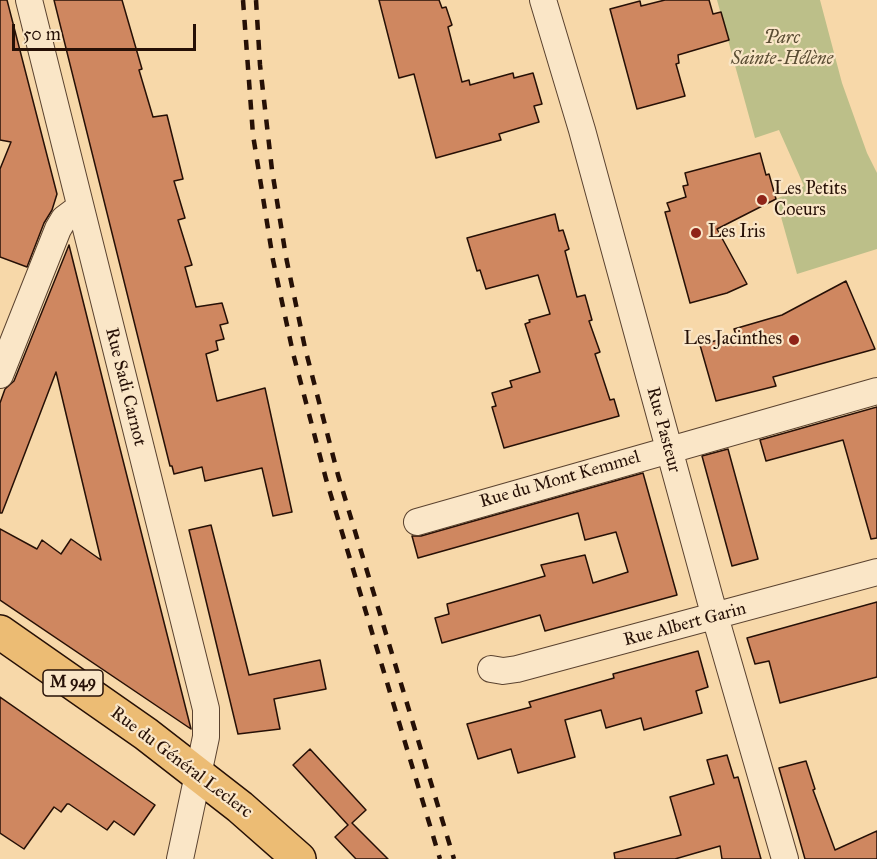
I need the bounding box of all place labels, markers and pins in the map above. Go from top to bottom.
place label: Les Petits Coeurs [774,179,847,222]
marker: Les Petits Coeurs [755,193,769,207]
place label: Les Iris [708,222,765,244]
marker: Les Iris [689,226,703,240]
place label: Les Jacinthes [684,329,782,351]
marker: Les Jacinthes [787,333,801,347]

